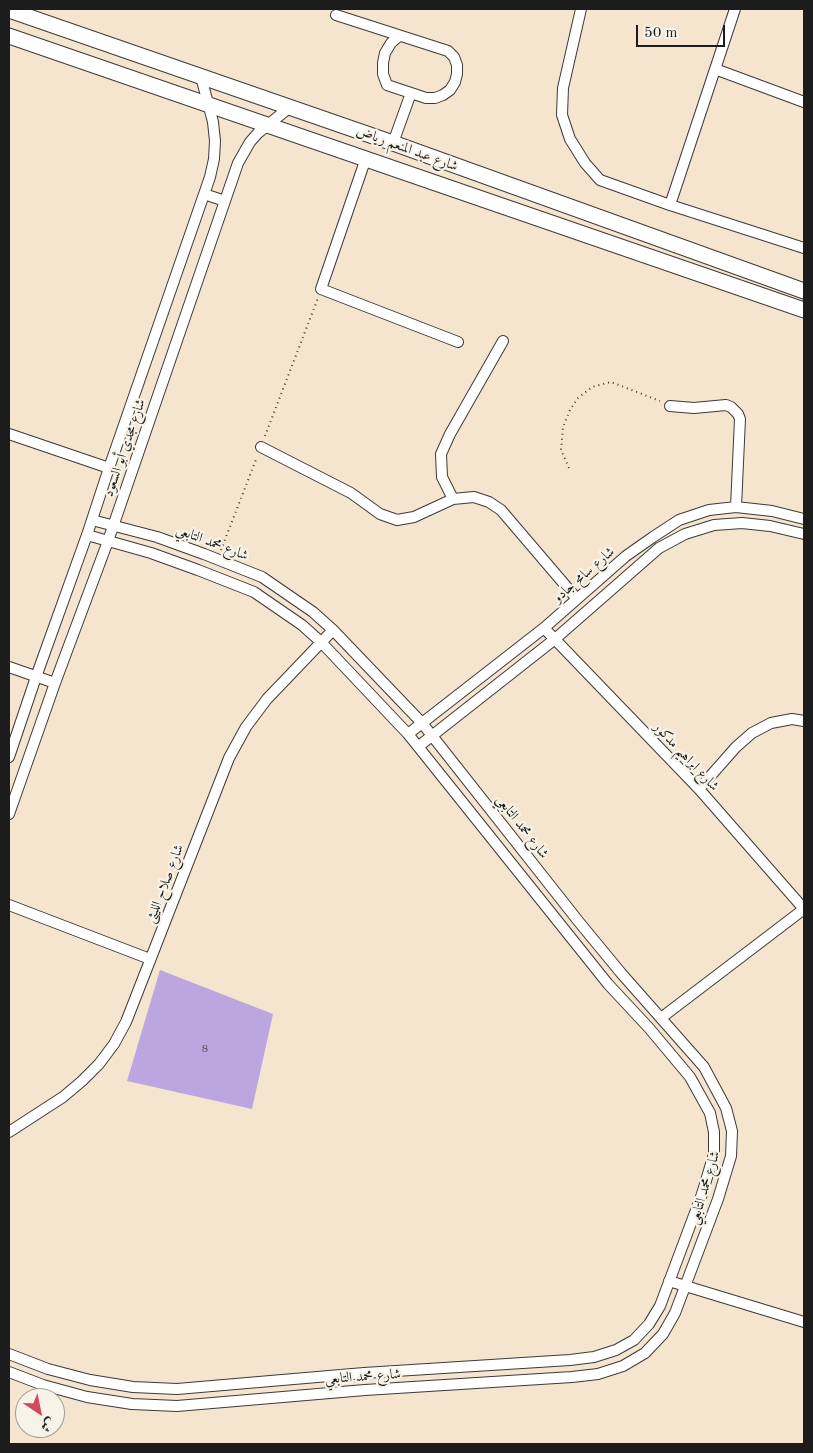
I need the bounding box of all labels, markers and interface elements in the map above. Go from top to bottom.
scale bar [638,15,727,47]
text: 50 m [644,26,678,41]
street label: شارع عبد المنعم رياض [354,123,460,175]
street label: شارع مجدي أبو السعود [100,397,150,499]
street label: شارع محمد التابعي [173,522,251,564]
street label: شارع سامح جادو [550,544,618,606]
street label: شارع ابراهيم مدكور [650,719,722,795]
street label: شارع محمد التابعي [492,792,552,862]
street label: شارع صلاح الليثى [142,842,188,926]
house number: 8 [202,1042,208,1056]
street label: شارع محمد التابعي [686,1149,724,1227]
street label: شارع محمد التابعي [324,1366,402,1388]
north arrow [15,1388,65,1438]
text: ش [38,1415,58,1434]

